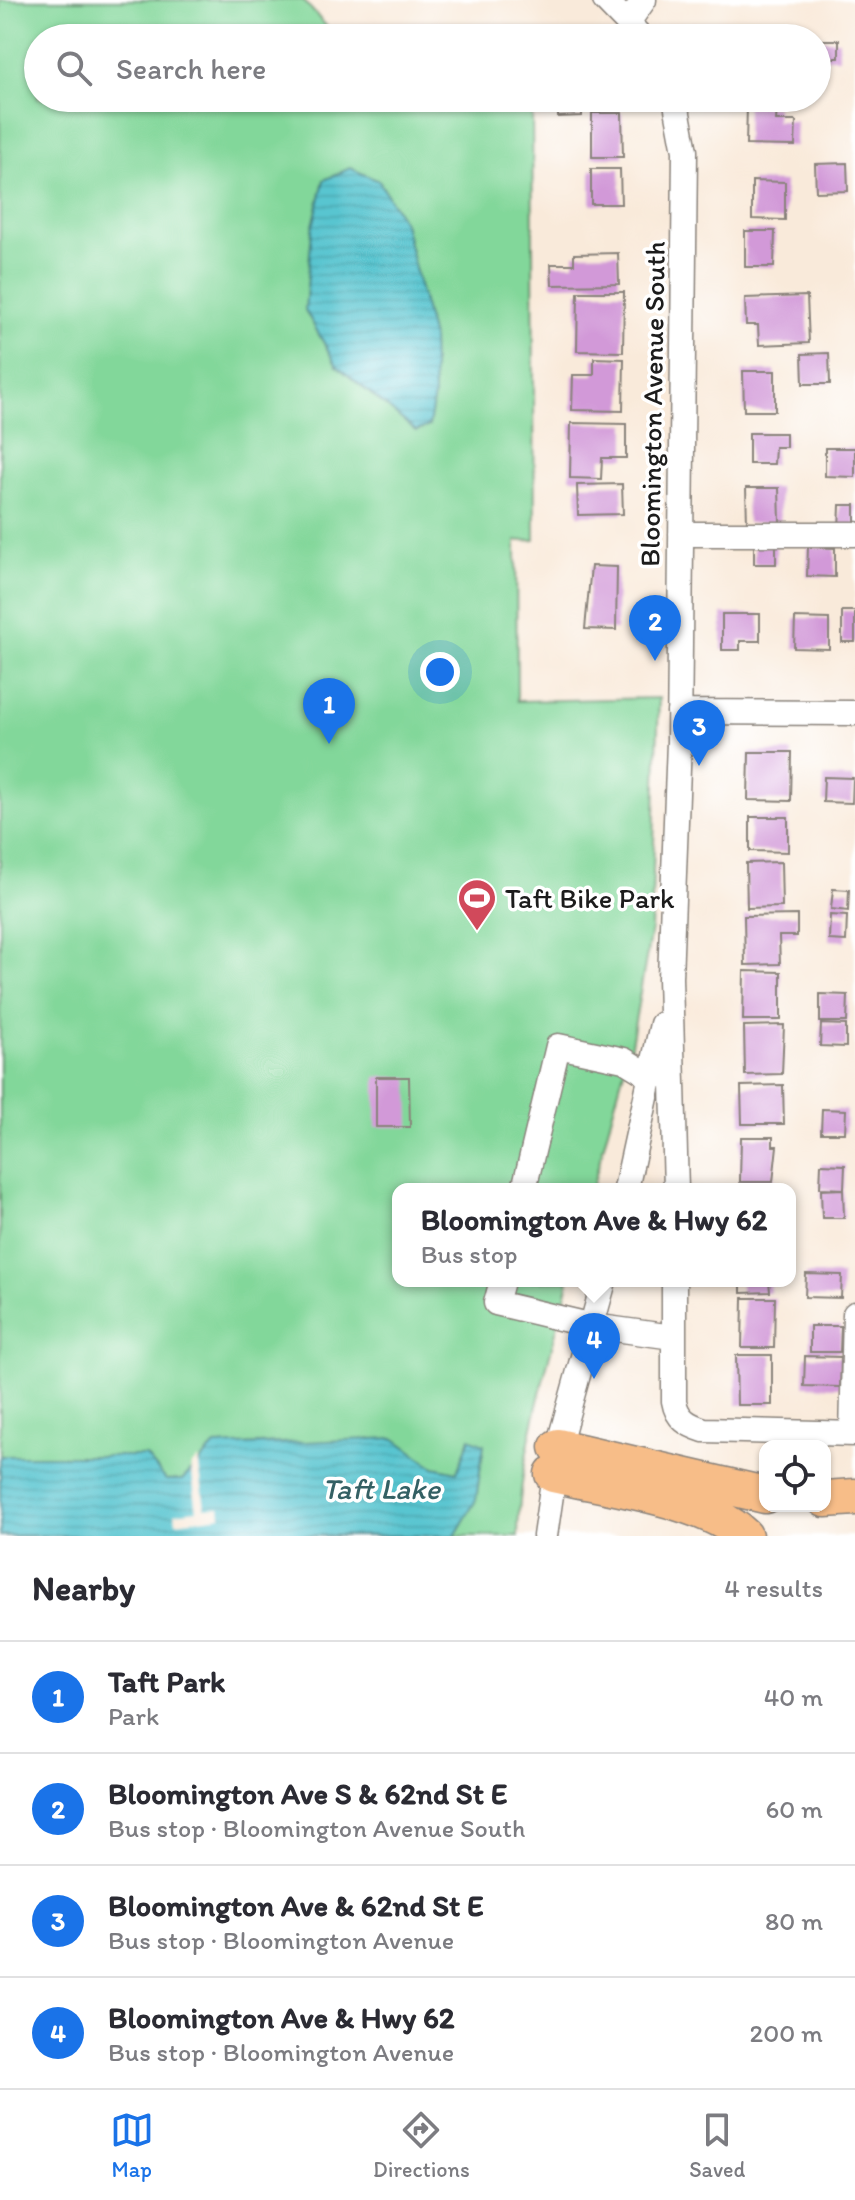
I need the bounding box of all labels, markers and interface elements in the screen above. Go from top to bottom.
search box [24,24,831,112]
icon: search [52,46,96,90]
text: Search here [116,50,266,87]
street label: Bloomington Avenue South [632,241,672,567]
pin: 2 [629,595,681,661]
your location [420,652,460,692]
pin: 1 [303,678,355,744]
pin: 3 [673,700,725,766]
sports icon: Taft Bike Park [456,877,498,932]
place label: Taft Bike Park [505,881,675,915]
popup [392,1183,796,1287]
text: Bloomington Ave & Hwy 62 [421,1201,767,1238]
text: Bus stop [421,1238,518,1270]
pin: 4 [568,1313,620,1379]
map controls [759,1440,831,1512]
button: locate [759,1440,831,1512]
water label: Taft Lake [322,1470,442,1507]
text: Nearby [32,1568,135,1609]
text: 4 results [724,1572,823,1604]
text: Taft Park [108,1663,225,1700]
text: 1 [52,1681,64,1713]
text: 40 m [764,1681,823,1713]
text: Park [108,1700,159,1732]
text: Bloomington Ave S & 62nd St E [108,1775,507,1812]
text: 2 [51,1793,65,1825]
text: 60 m [766,1793,823,1825]
text: Bus stop · Bloomington Avenue South [108,1812,525,1844]
text: Bloomington Ave & 62nd St E [108,1887,484,1924]
text: 3 [51,1905,65,1937]
text: 80 m [765,1905,823,1937]
text: Bus stop · Bloomington Avenue [108,1924,454,1956]
text: Bloomington Ave & Hwy 62 [108,1999,455,2036]
text: 4 [50,2017,66,2049]
text: 200 m [750,2017,823,2049]
text: Bus stop · Bloomington Avenue [108,2036,454,2068]
tab: Map [110,2108,154,2183]
tab: Directions [373,2108,470,2183]
tab: Saved [689,2108,745,2183]

